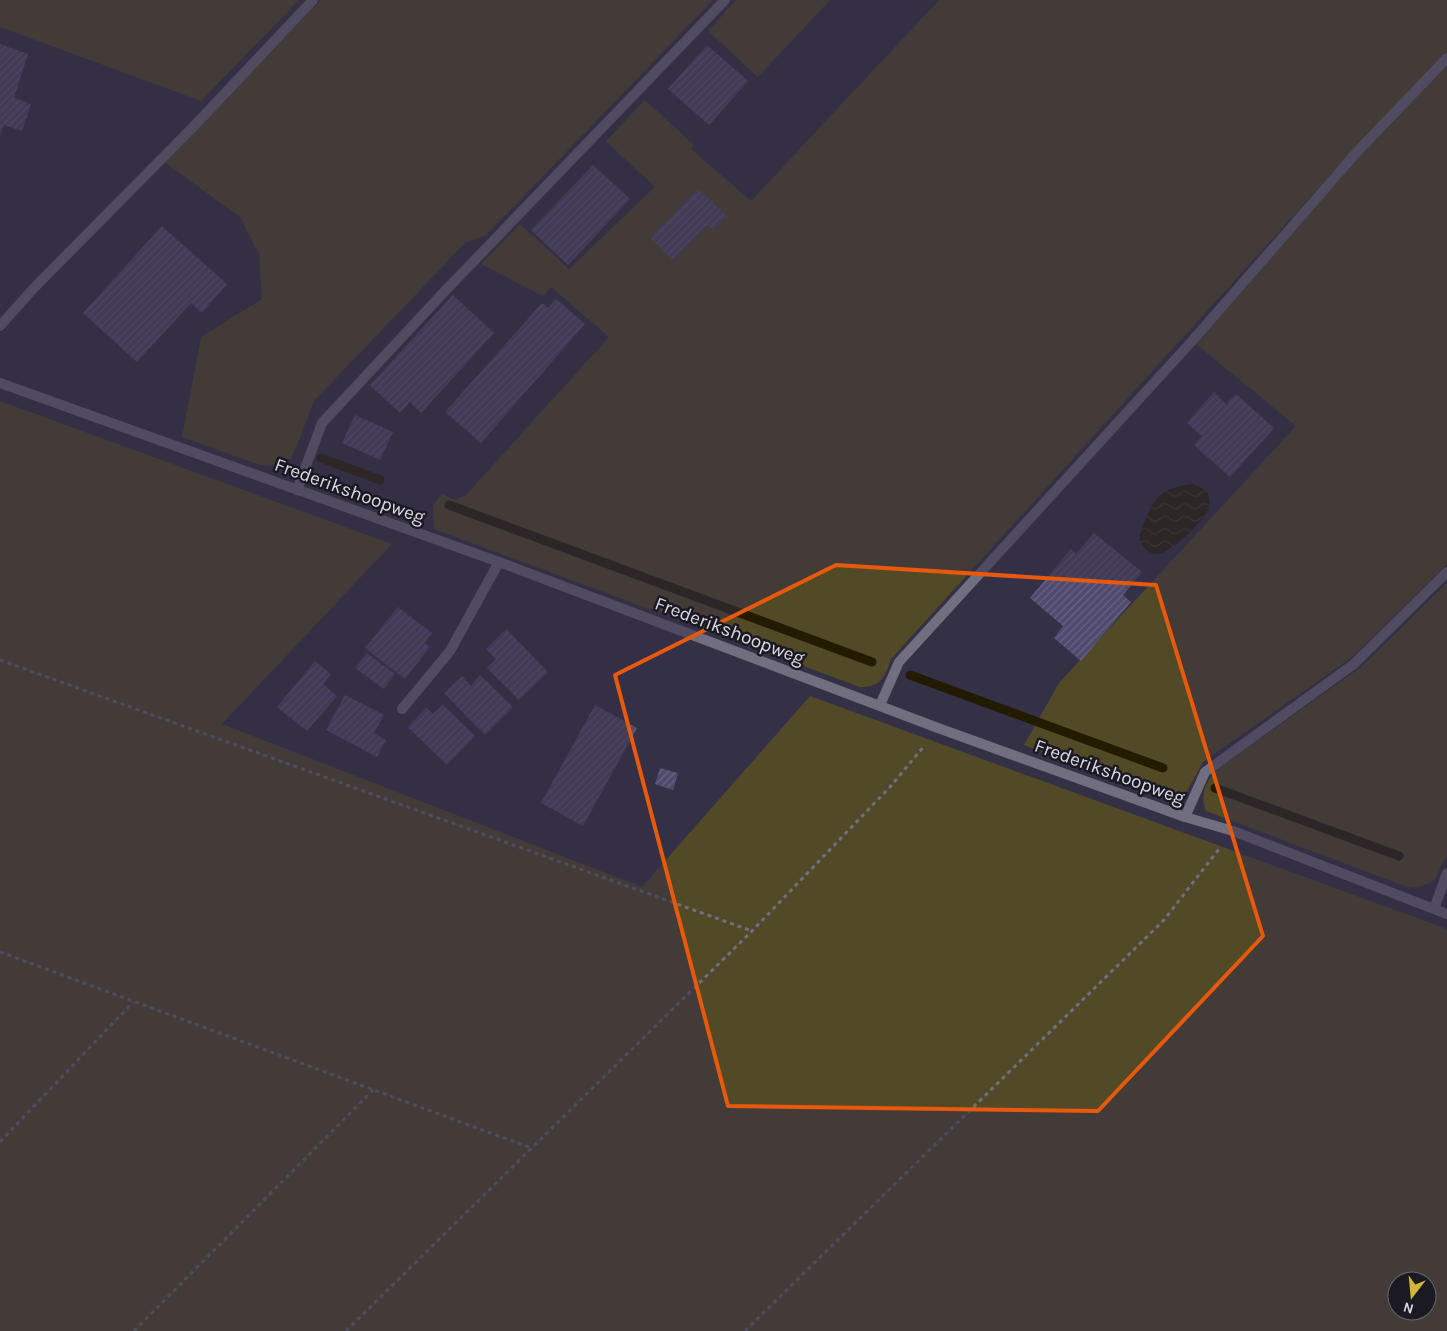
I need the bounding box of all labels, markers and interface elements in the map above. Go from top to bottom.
street label: Frederikshoopweg [271,454,428,528]
street label: Frederikshoopweg [652,592,808,670]
street label: Frederikshoopweg [1031,735,1188,809]
north arrow [1387,1271,1437,1321]
text: N [1401,1298,1416,1318]

